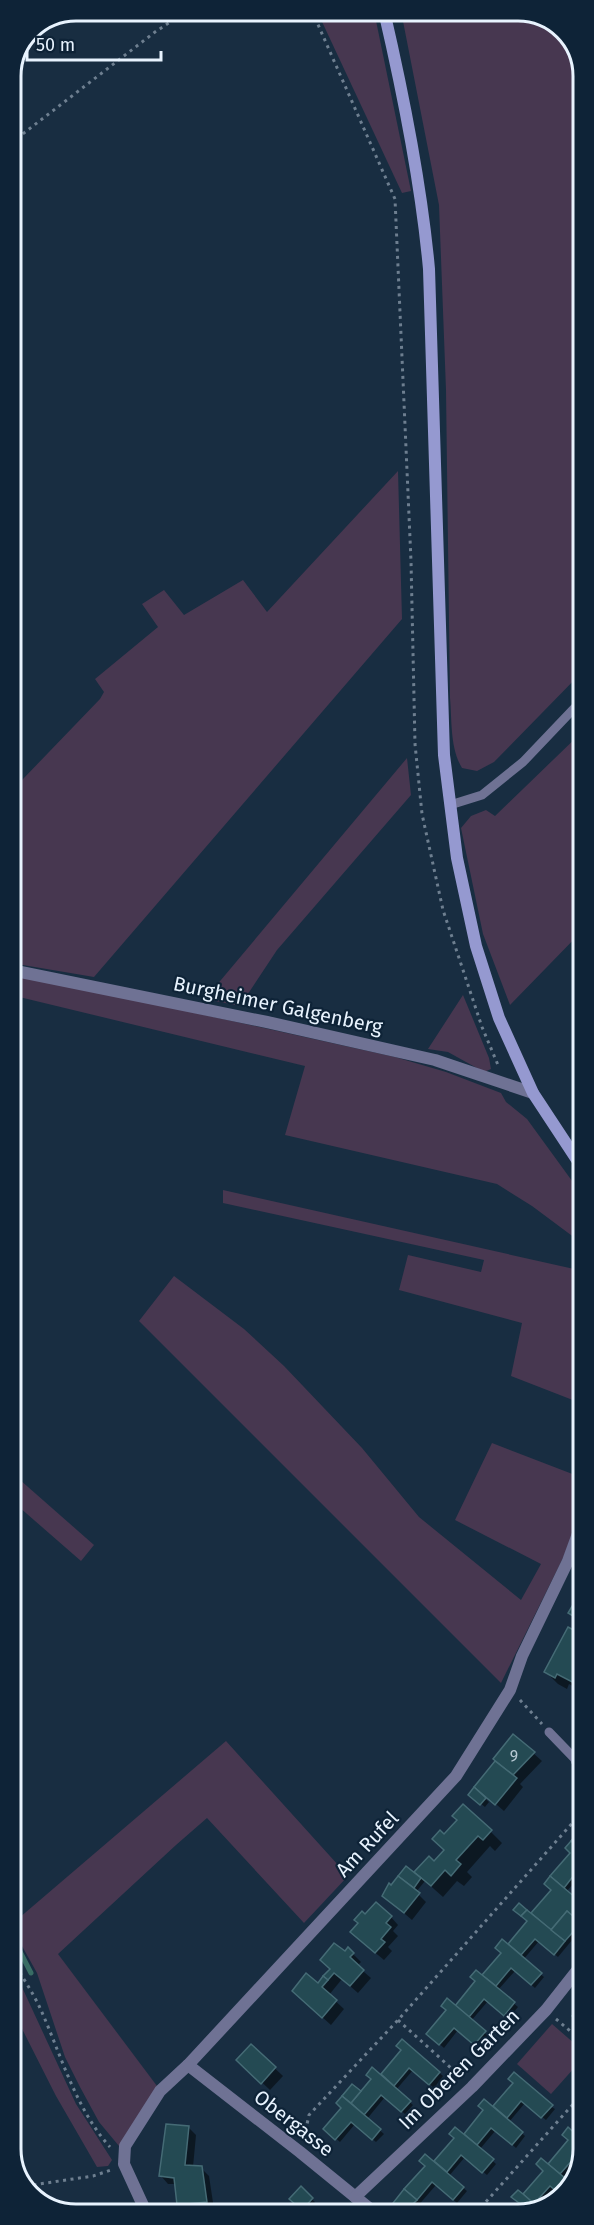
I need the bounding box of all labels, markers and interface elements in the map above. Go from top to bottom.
scale bar [27,24,160,62]
text: 50 m [36,34,75,56]
street label: Burgheimer Galgenberg [171,971,385,1039]
house number: 9 [510,1747,518,1766]
street label: Am Rufel [331,1806,403,1882]
street label: Im Oberen Garten [394,2004,524,2134]
street label: Obergasse [250,2085,338,2161]

